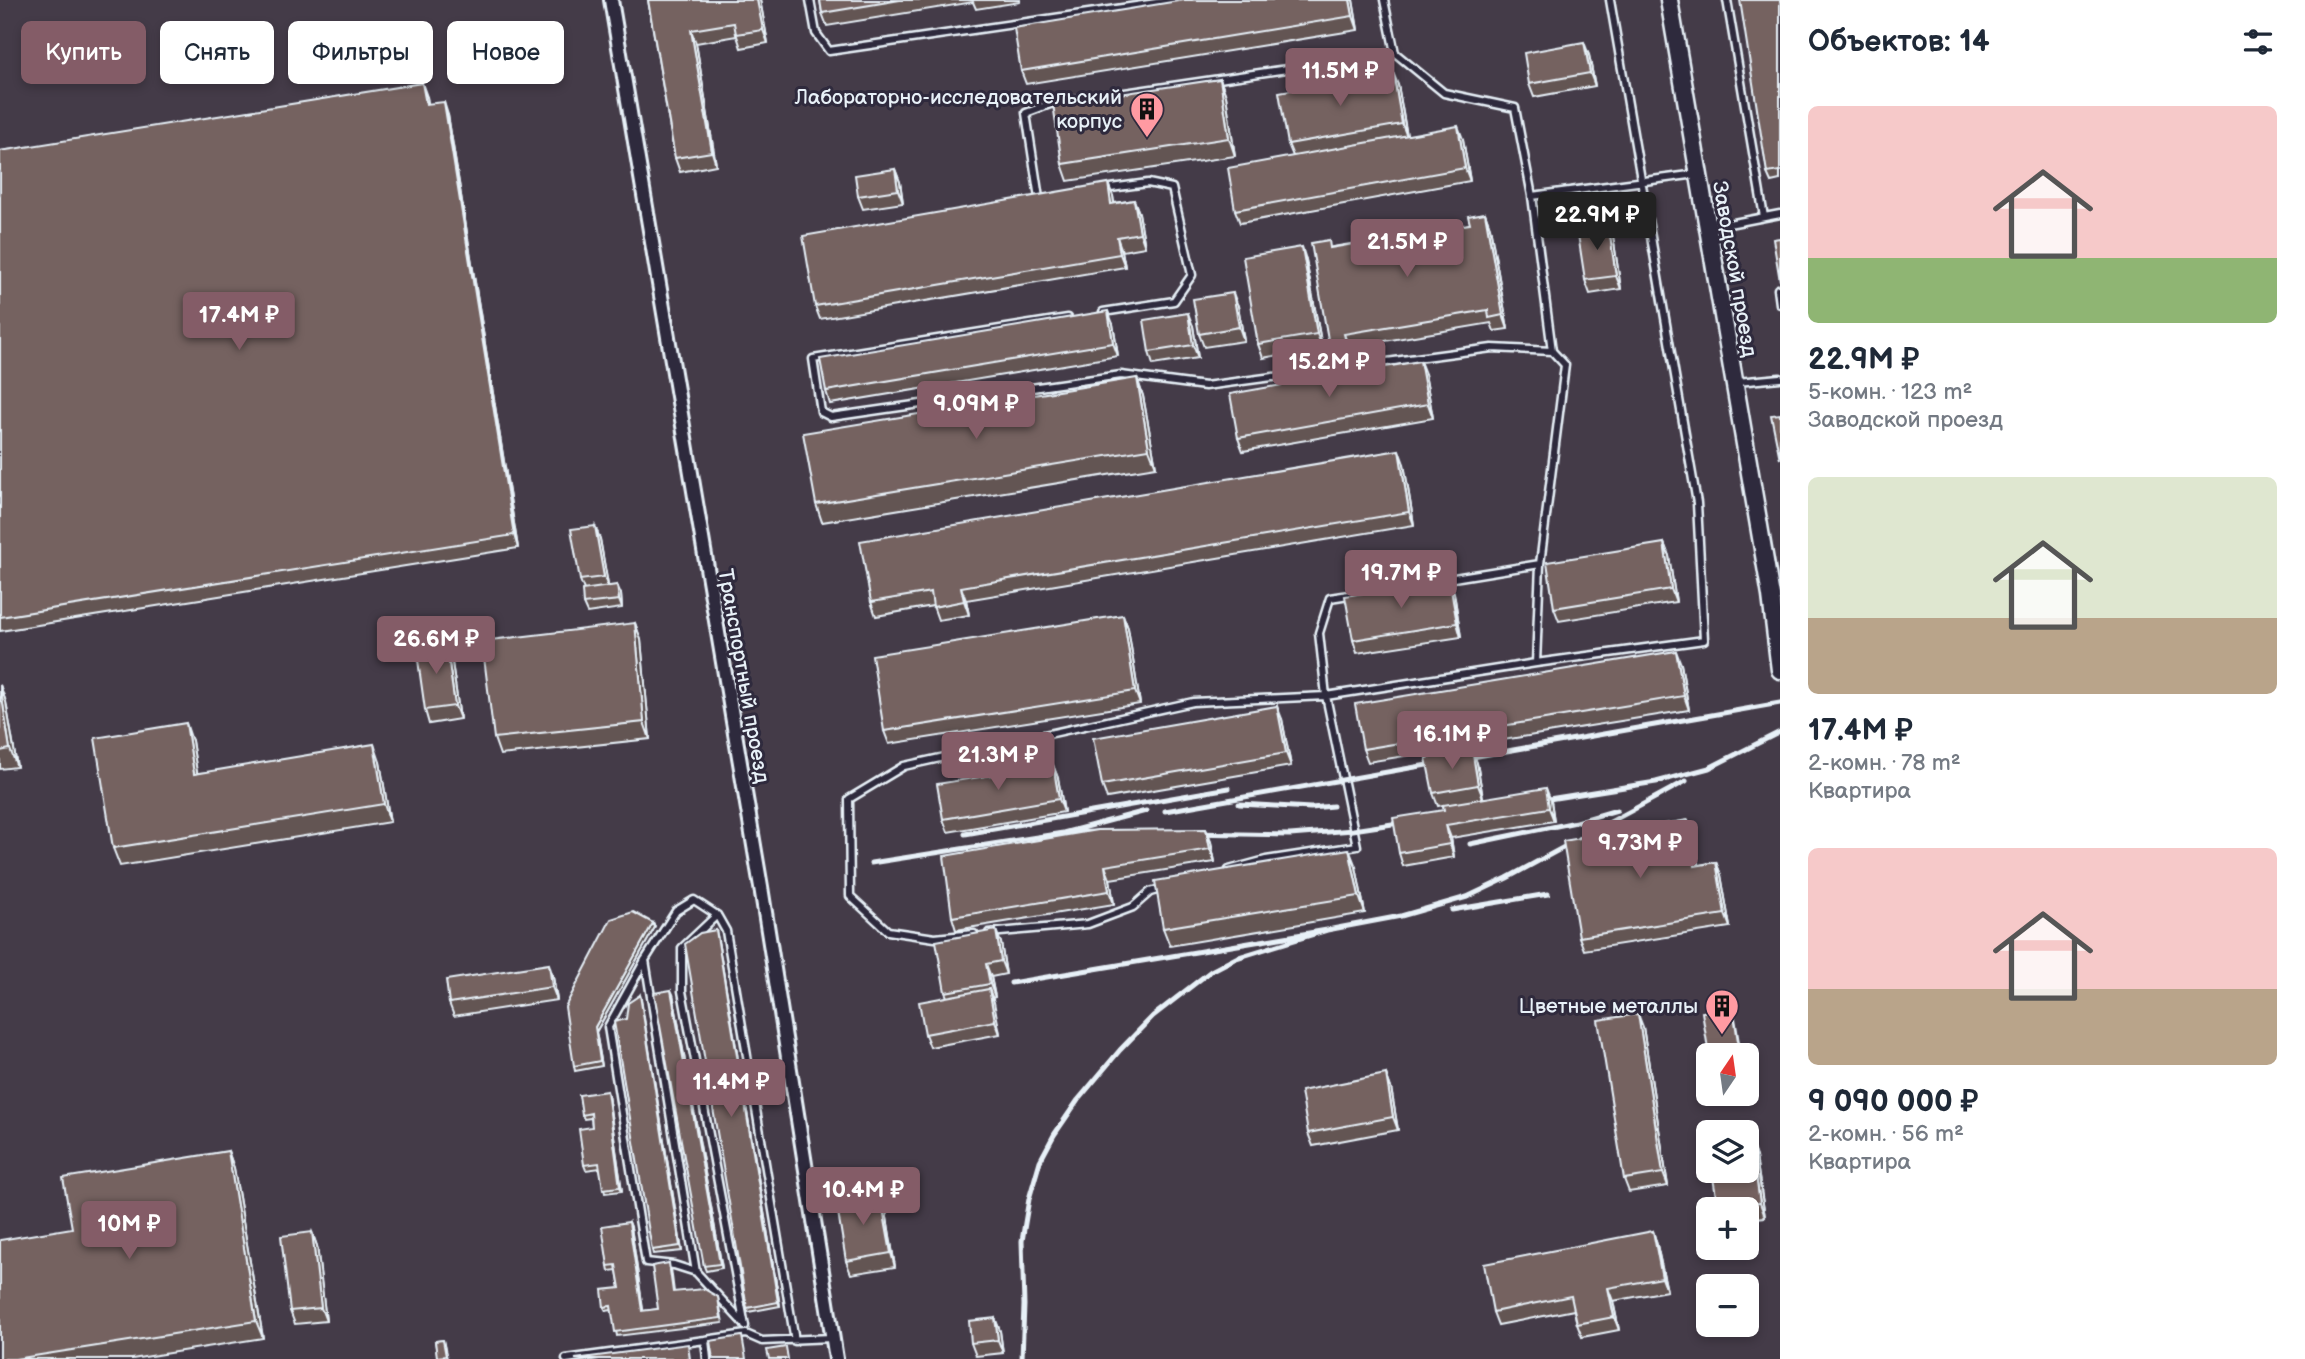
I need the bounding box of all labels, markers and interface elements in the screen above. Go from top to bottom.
chip: Купить [21,21,146,84]
chip: Снять [160,21,274,84]
chip: Фильтры [288,21,433,84]
chip: Новое [447,21,564,84]
icon: filters [2239,23,2277,61]
text: Объектов: 14 [1808,24,1990,60]
pin: 11.5M ₽ [1275,48,1405,108]
text: 11.5M ₽ [1301,57,1379,85]
place label: Лабораторно-исследовательский корпус [794,85,1122,134]
building icon: Лабораторно-исследовательский корпус [1128,90,1166,139]
icon: home [1980,151,2106,277]
street label: Заводской проезд [1707,179,1762,359]
pin: 22.9M ₽ [1532,192,1662,252]
text: 22.9M ₽ [1554,201,1640,229]
pin: 21.5M ₽ [1342,219,1472,279]
text: 21.5M ₽ [1367,228,1447,256]
pin: 17.4M ₽ [174,292,304,352]
text: 17.4M ₽ [199,301,279,329]
pin: 15.2M ₽ [1264,340,1394,399]
text: 22.9M ₽ [1808,342,1920,378]
text: 15.2M ₽ [1288,348,1370,376]
text: 5-комн. · 123 m² [1808,378,1972,406]
pin: 9.09M ₽ [911,382,1041,441]
text: 9.09M ₽ [933,390,1019,418]
text: Заводской проезд [1808,406,2003,434]
icon: home [1980,522,2106,648]
pin: 19.7M ₽ [1336,550,1466,610]
text: 19.7M ₽ [1361,559,1441,587]
street label: Транспортный проезд [712,567,775,785]
pin: 26.6M ₽ [371,616,501,676]
text: 26.6M ₽ [393,625,479,653]
pin: 16.1M ₽ [1387,712,1517,771]
text: 17.4M ₽ [1808,713,1913,749]
text: 16.1M ₽ [1413,720,1491,748]
pin: 21.3M ₽ [933,732,1063,792]
text: 21.3M ₽ [958,741,1038,769]
text: 2-комн. · 78 m² [1808,749,1961,777]
text: Квартира [1808,777,1911,805]
pin: 9.73M ₽ [1575,820,1705,880]
text: 9.73M ₽ [1598,829,1682,857]
icon: home [1980,893,2106,1019]
building icon: Цветные металлы [1703,987,1741,1036]
place label: Цветные металлы [1519,994,1698,1019]
north arrow [1696,1043,1759,1106]
map controls [1696,1043,1759,1337]
pin: 11.4M ₽ [666,1060,796,1119]
text: 11.4M ₽ [692,1068,770,1096]
text: 9 090 000 ₽ [1808,1084,1978,1120]
button: layers [1696,1120,1759,1183]
text: 2-комн. · 56 m² [1808,1120,1964,1148]
text: Квартира [1808,1148,1911,1176]
pin: 10.4M ₽ [798,1168,928,1227]
text: 10.4M ₽ [822,1176,904,1204]
button: + [1696,1197,1759,1260]
pin: 10M ₽ [80,1202,178,1261]
text: 10M ₽ [97,1210,161,1238]
button: − [1696,1274,1759,1337]

